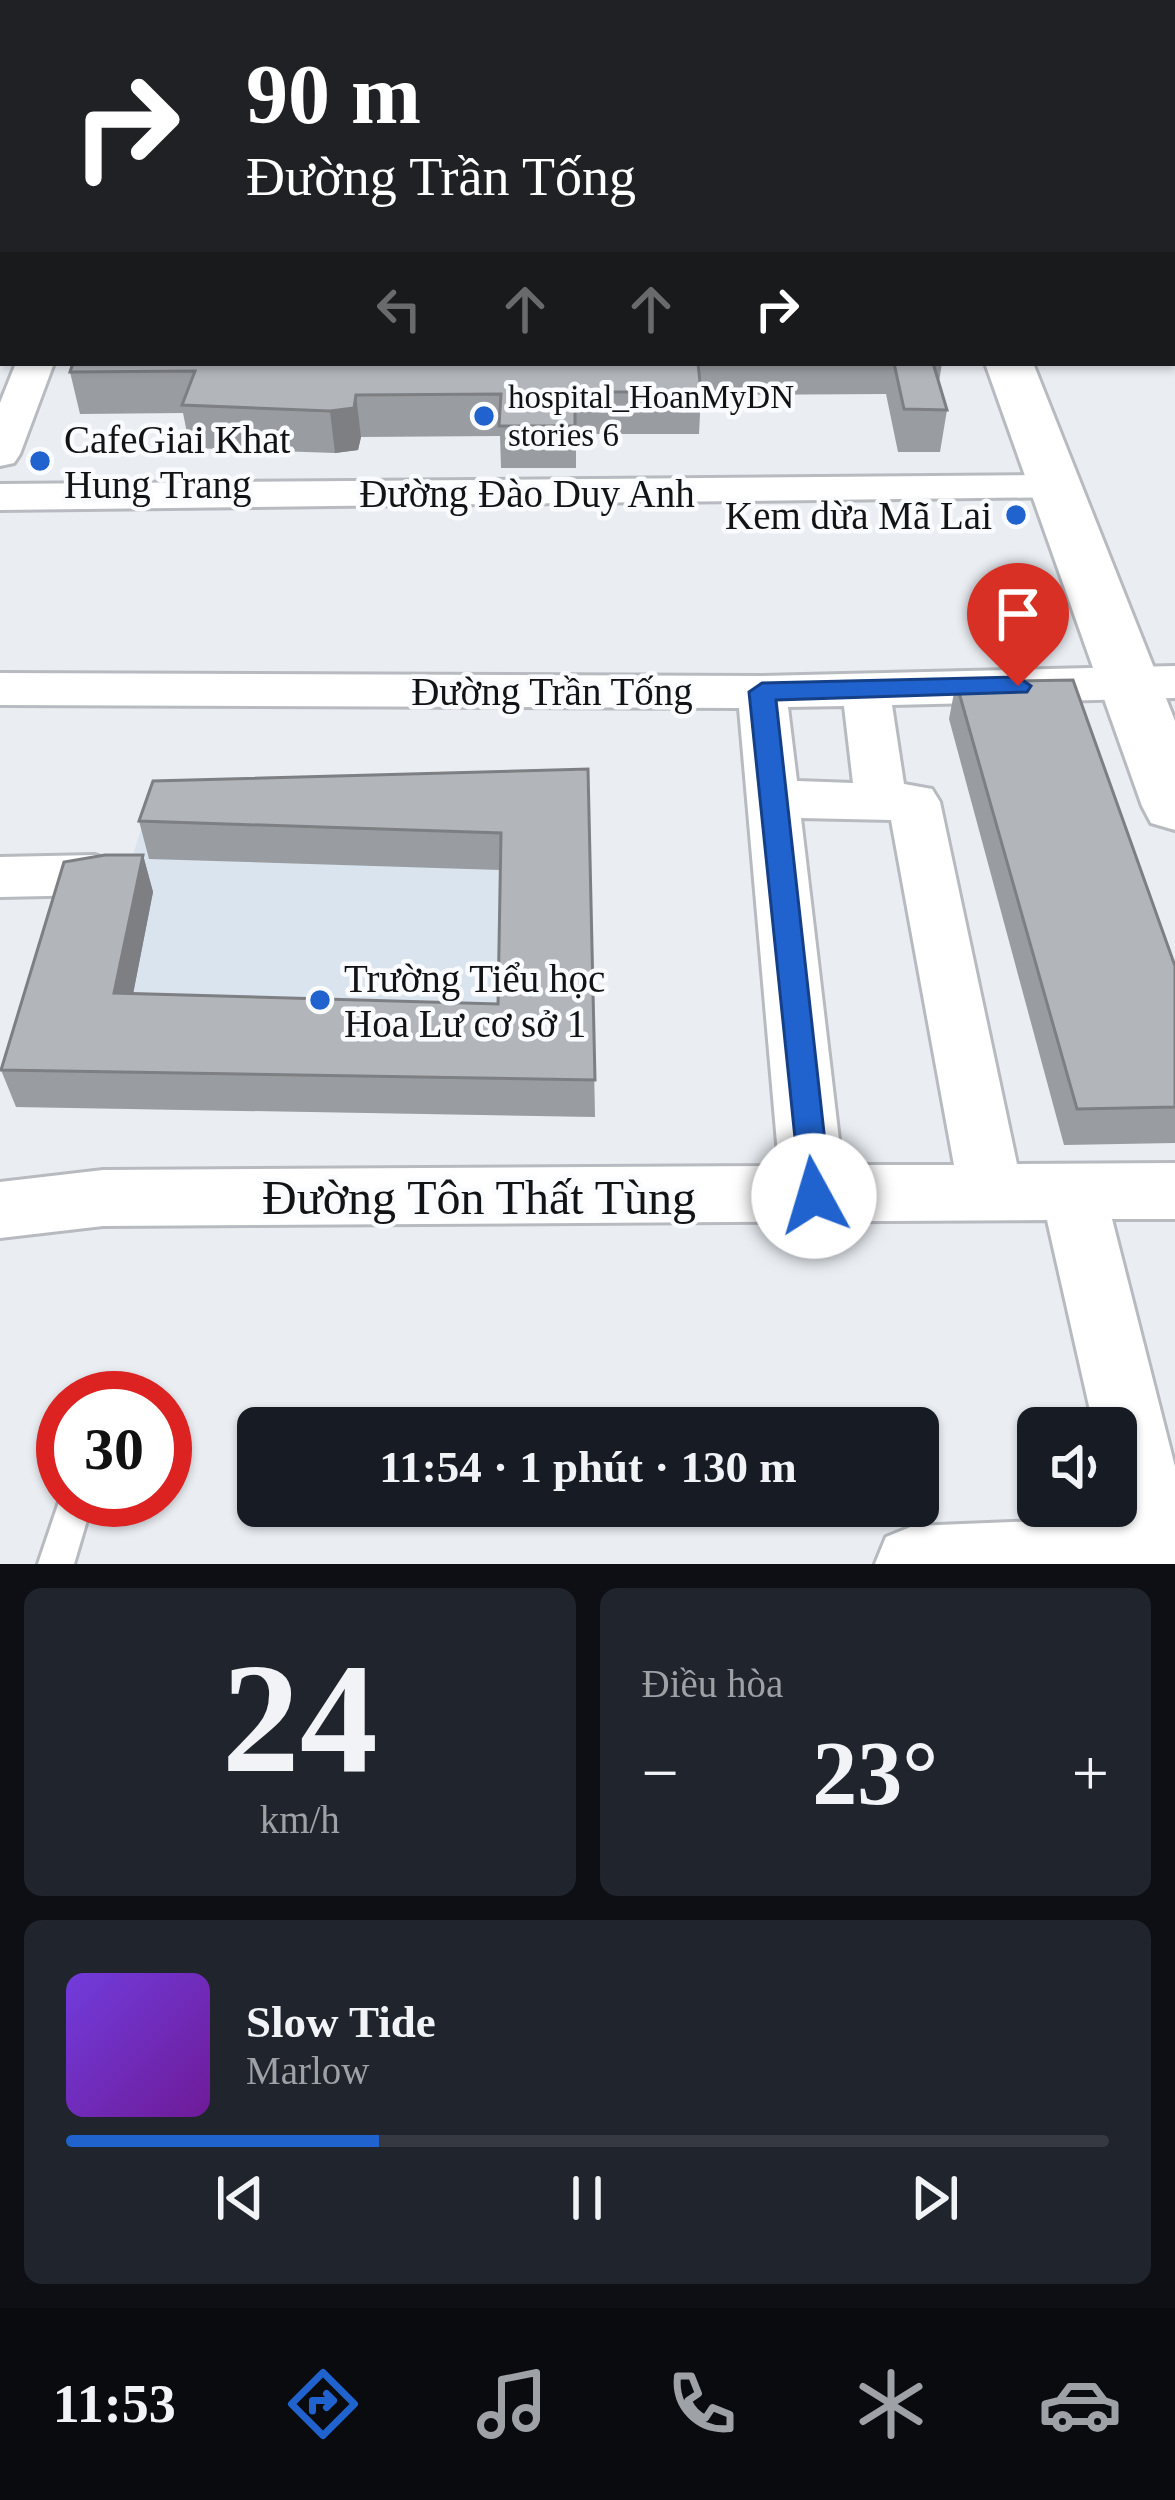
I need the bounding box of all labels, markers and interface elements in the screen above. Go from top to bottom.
icon: right [48,48,204,204]
text: 90 m [246,48,421,141]
text: Đường Trần Tống [246,147,636,207]
icon: left [366,276,432,342]
icon: ahead [492,276,558,342]
icon: ahead [618,276,684,342]
icon: right [744,276,810,342]
place label: hospital_HoanMyDN stories 6 [508,379,794,453]
marker: hospital_HoanMyDN stories 6 [471,403,497,429]
place label: CafeGiai Khat Hung Trang [64,418,290,507]
marker: CafeGiai Khat Hung Trang [27,448,53,474]
street label: Đường Đào Duy Anh [359,472,695,516]
place label: Kem dừa Mã Lai [725,494,992,537]
marker: Kem dừa Mã Lai [1003,502,1029,528]
pin [967,563,1069,686]
icon: arrive [985,581,1051,647]
street label: Đường Trần Tống [411,670,693,714]
place label: Trường Tiểu học Hoa Lư cơ sở 1 [344,957,605,1045]
marker: Trường Tiểu học Hoa Lư cơ sở 1 [307,987,333,1013]
position arrow [751,1133,877,1259]
street label: Đường Tôn Thất Tùng [262,1171,696,1224]
speed limit sign: 30 [36,1371,192,1527]
map controls [1017,1407,1137,1527]
button: sound [1017,1407,1137,1527]
text: 11:54 · 1 phút · 130 m [379,1442,797,1492]
text: 24 [222,1632,378,1805]
text: Điều hòa [642,1662,783,1705]
text: 23° [812,1724,938,1823]
text: − [642,1736,679,1809]
text: + [1072,1736,1109,1809]
text: km/h [260,1798,340,1841]
text: Slow Tide [246,1997,436,2047]
text: Marlow [246,2049,369,2092]
icon: previous [207,2165,273,2231]
icon: pause [554,2165,620,2231]
icon: next [902,2165,968,2231]
icon: directions [281,2362,365,2446]
icon: music [470,2362,554,2446]
icon: phone [660,2362,744,2446]
icon: climate [849,2362,933,2446]
icon: car [1038,2362,1122,2446]
text: 11:53 [53,2374,176,2434]

